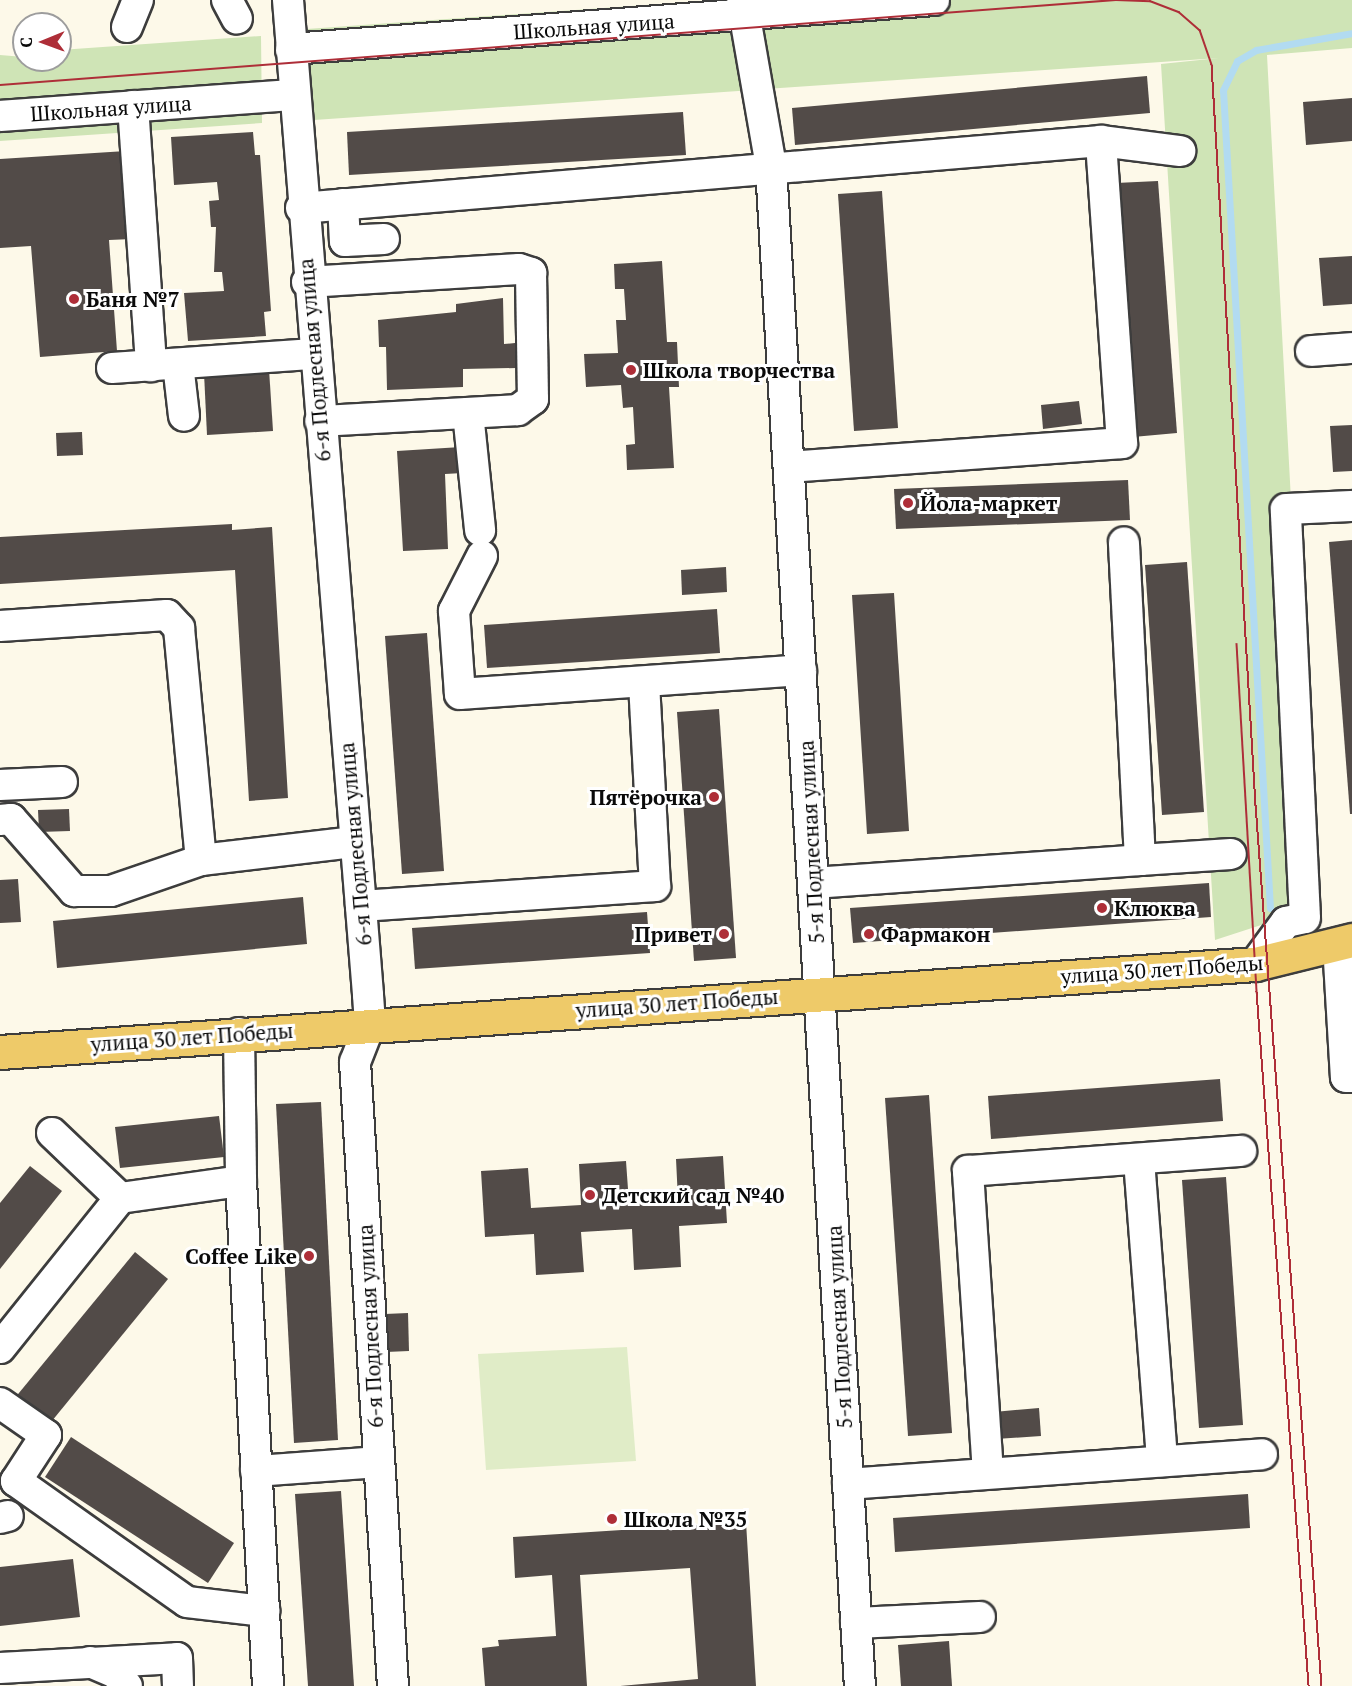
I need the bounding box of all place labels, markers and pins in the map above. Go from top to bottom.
place label: Баня №7 [86,286,180,312]
marker: Баня №7 [67,292,81,306]
place label: Школа творчества [643,357,836,383]
marker: Школа творчества [624,363,638,377]
place label: Йола-маркет [920,490,1057,516]
marker: Йола-маркет [901,496,915,510]
place label: Пятёрочка [589,784,702,810]
marker: Пятёрочка [707,790,721,804]
place label: Клюква [1114,895,1196,921]
marker: Клюква [1095,901,1109,915]
place label: Привет [635,921,712,947]
place label: Фармакон [881,921,990,947]
marker: Привет [717,927,731,941]
marker: Фармакон [862,927,876,941]
place label: Детский сад №40 [602,1182,784,1208]
marker: Детский сад №40 [583,1188,597,1202]
place label: Coffee Like [185,1243,297,1269]
marker: Coffee Like [302,1249,316,1263]
place label: Школа №35 [624,1506,747,1532]
marker: Школа №35 [605,1512,619,1526]

